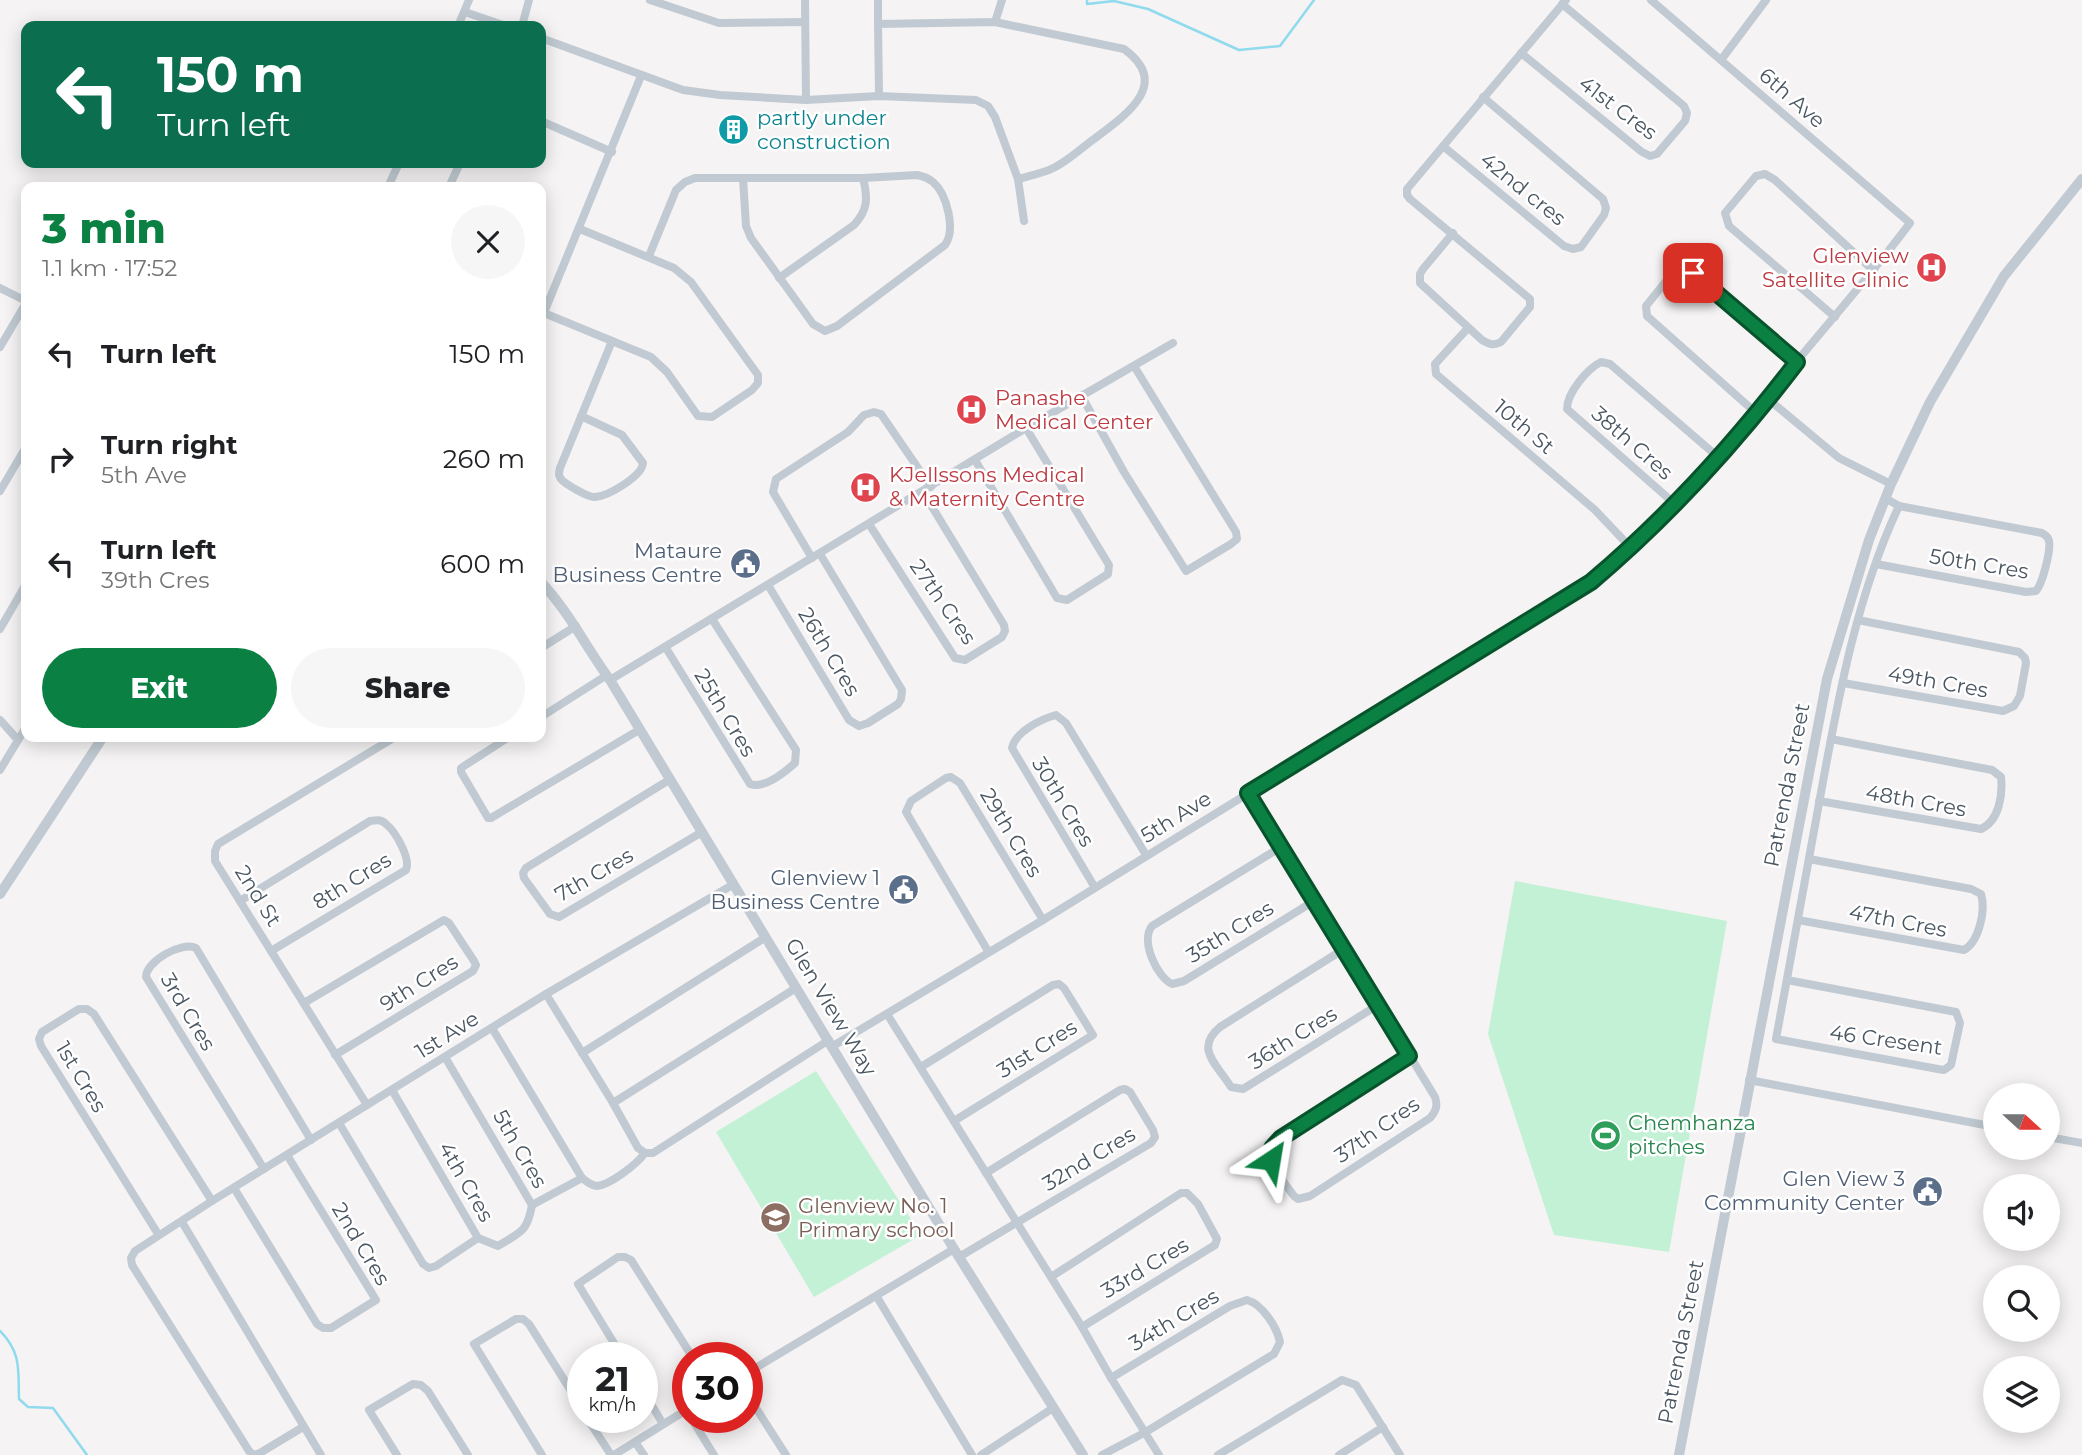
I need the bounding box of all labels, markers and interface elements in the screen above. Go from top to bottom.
text: 150 m [157,45,304,104]
icon: left [42,49,133,140]
street label: 6th Ave [1754,62,1830,133]
street label: 41st Cres [1574,70,1662,145]
text: Turn left [157,105,291,144]
place label: partly under construction [757,105,891,154]
building icon: partly under construction [717,113,751,147]
street label: 42nd cres [1476,147,1571,231]
text: 3 min [42,202,166,254]
button: close [451,205,525,279]
pin [1663,243,1723,303]
place label: Glenview Satellite Clinic [1762,243,1910,292]
hospital icon: Glenview Satellite Clinic [1915,251,1949,285]
text: 1.1 km · 17:52 [42,254,177,282]
icon: arrive [1674,254,1712,292]
icon: left [42,335,80,373]
text: Turn left [101,338,217,370]
text: 150 m [449,338,525,370]
place label: Panashe Medical Center [995,385,1154,434]
hospital icon: Panashe Medical Center [955,393,989,427]
street label: 10th St [1489,394,1560,459]
street label: 38th Cres [1587,401,1678,485]
text: Turn right [101,429,237,461]
icon: right [42,440,80,478]
text: 260 m [443,443,525,475]
text: 5th Ave [101,461,187,489]
place label: KJellssons Medical & Maternity Centre [889,462,1085,511]
hospital icon: KJellssons Medical & Maternity Centre [849,470,883,504]
text: Turn left [101,534,217,566]
place label: Mataure Business Centre [553,538,722,587]
street label: 50th Cres [1928,543,2031,584]
icon: left [42,545,80,583]
public building icon: Mataure Business Centre [728,546,762,580]
text: 600 m [440,548,525,580]
street label: 27th Cres [905,554,982,649]
text: 39th Cres [101,566,209,594]
street label: 26th Cres [793,603,866,701]
button: Exit [42,648,277,728]
button: Share [291,648,525,728]
street label: 49th Cres [1886,660,1990,703]
street label: 25th Cres [689,664,761,761]
street label: Patrenda Street [1758,701,1815,869]
street label: 30th Cres [1027,752,1100,851]
street label: 48th Cres [1864,779,1968,822]
street label: 29th Cres [975,784,1048,882]
street label: 5th Ave [1136,785,1216,848]
street label: 7th Cres [550,842,637,907]
street label: 8th Cres [308,847,396,914]
street label: 2nd St [230,861,287,931]
place label: Glenview 1 Business Centre [711,865,880,914]
public building icon: Glenview 1 Business Centre [886,873,920,907]
street label: 35th Cres [1182,895,1278,968]
street label: 47th Cres [1847,899,1949,942]
street label: Glen View Way [780,933,883,1081]
street label: 9th Cres [375,949,462,1016]
street label: 3rd Cres [156,969,221,1055]
street label: 36th Cres [1244,1001,1341,1074]
street label: 1st Ave [410,1005,483,1064]
street label: 31st Cres [992,1014,1081,1083]
street label: 46 Cresent [1828,1019,1944,1060]
street label: 1st Cres [51,1037,112,1117]
north arrow [1983,1083,2060,1160]
map controls [1983,1083,2060,1433]
street label: 37th Cres [1329,1091,1424,1168]
street label: 5th Cres [488,1105,553,1192]
place label: Chemhanza pitches [1628,1110,1756,1159]
sports icon: Chemhanza pitches [1588,1118,1622,1152]
street label: 32nd Cres [1038,1121,1140,1196]
position arrow [1234,1123,1308,1197]
street label: 4th Cres [434,1137,499,1226]
place label: Glen View 3 Community Center [1704,1166,1905,1215]
public building icon: Glen View 3 Community Center [1911,1174,1945,1208]
button: sound [1983,1174,2060,1251]
place label: Glenview No. 1 Primary school [798,1193,954,1242]
street label: 2nd Cres [327,1198,396,1290]
school or university icon: Glenview No. 1 Primary school [758,1201,792,1235]
street label: 33rd Cres [1097,1232,1193,1303]
street label: Patrenda Street [1652,1258,1709,1426]
button: search [1983,1265,2060,1342]
street label: 34th Cres [1124,1283,1223,1356]
speed limit sign: 30 [672,1342,763,1433]
button: layers [1983,1356,2060,1433]
text: 21 [595,1357,630,1400]
text: km/h [588,1394,637,1416]

